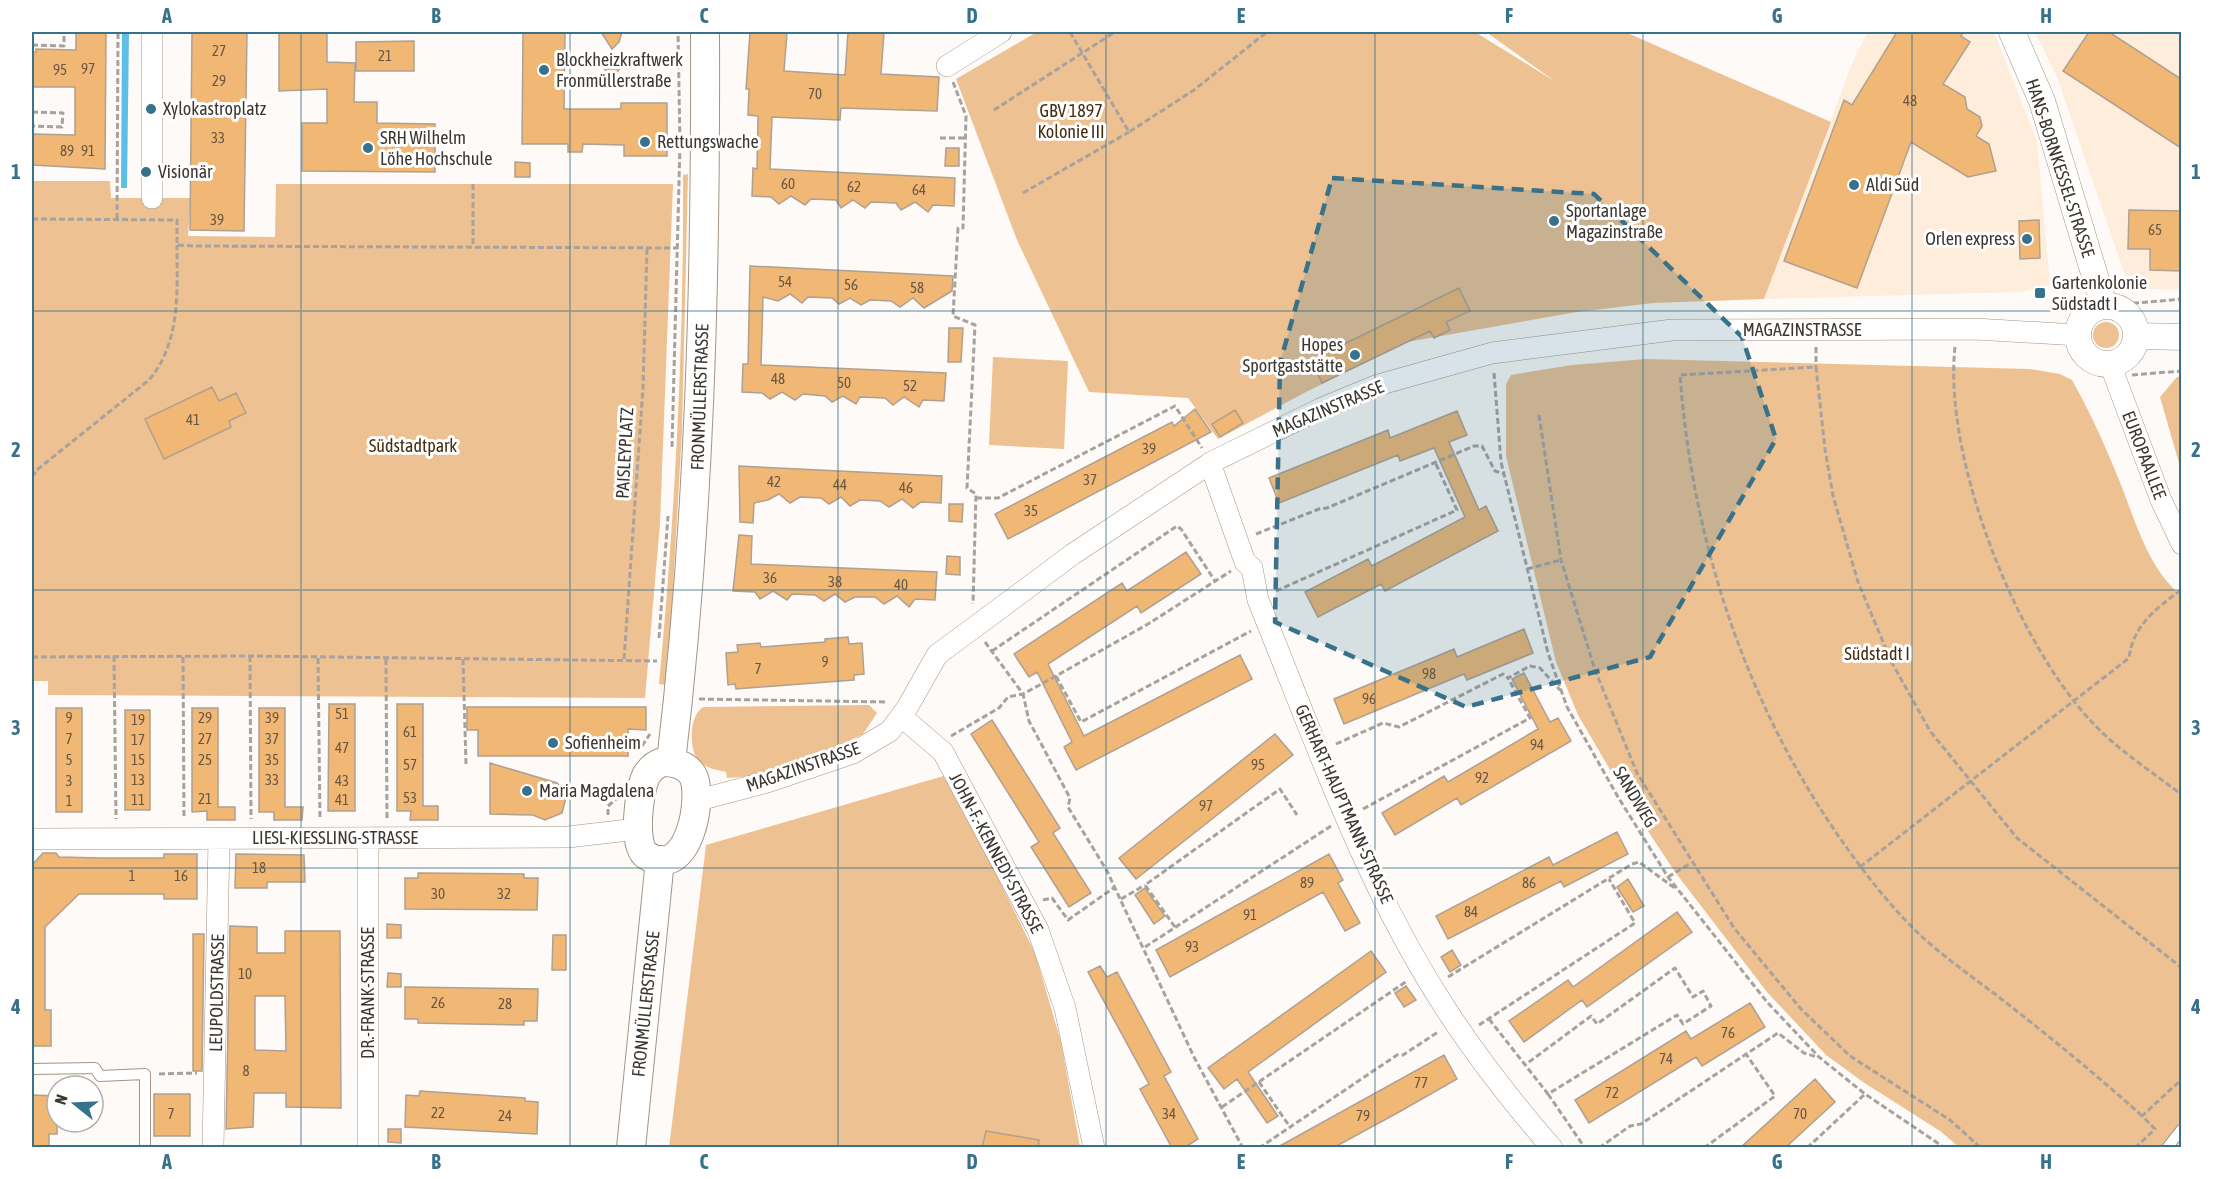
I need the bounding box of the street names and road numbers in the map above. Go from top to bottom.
street label: HANS-BORNKESSEL-STRASSE [2022,76,2099,260]
street label: MAGAZINSTRASSE [1743,319,1862,340]
street label: FRONMÜLLERSTRASSE [686,323,713,471]
street label: MAGAZINSTRASSE [1269,376,1387,441]
street label: PAISLEYPLATZ [612,407,637,499]
street label: EUROPAALLEE [2118,408,2171,502]
street label: GERHART-HAUPTMANN-STRASSE [1291,701,1398,907]
street label: MAGAZINSTRASSE [743,737,863,796]
street label: SANDWEG [1609,763,1662,831]
street label: JOHN-F.-KENNEDY-STRASSE [945,769,1048,937]
street label: LIESL-KIESSLING-STRASSE [252,827,418,848]
street label: DR.-FRANK-STRASSE [357,927,378,1059]
street label: FRONMÜLLERSTRASSE [627,930,664,1078]
street label: LEUPOLDSTRASSE [205,934,228,1052]

